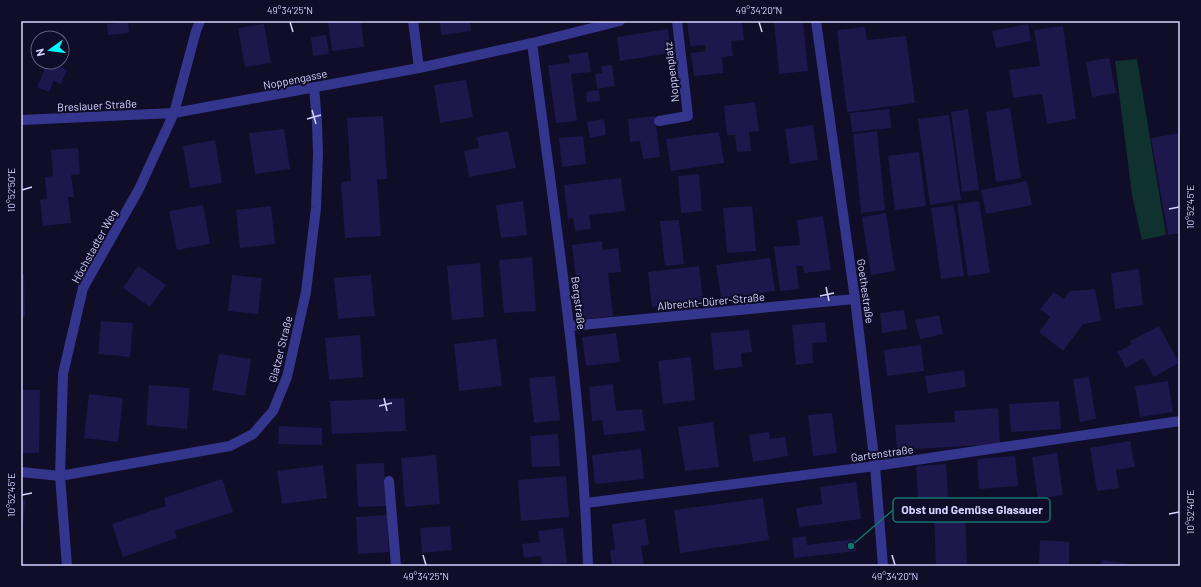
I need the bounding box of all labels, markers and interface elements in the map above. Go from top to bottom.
text: 49°34'25"N [267,4,313,16]
text: 49°34'20"N [736,4,782,16]
north arrow [30,30,70,70]
street label: Noppenplatz [661,41,681,103]
text: N [33,47,47,58]
street label: Noppengasse [262,66,328,92]
street label: Breslauer Straße [57,96,137,114]
text: 10°52'50"E [5,168,17,212]
text: 10°52'45"E [1184,185,1196,229]
street label: Höchstadter Weg [68,207,120,285]
street label: Goethestraße [855,258,877,324]
street label: Bergstraße [569,276,589,330]
street label: Albrecht-Dürer-Straße [657,290,765,312]
street label: Glatzer Straße [265,314,295,383]
street label: Gartenstraße [850,442,914,464]
text: 10°52'45"E [5,473,17,517]
text: 10°52'40"E [1184,490,1196,534]
callout: Obst und Gemüse Glasauer [893,498,1050,522]
text: Obst und Gemüse Glasauer [901,502,1043,516]
text: 49°34'25"N [403,570,449,582]
text: 49°34'20"N [872,570,918,582]

